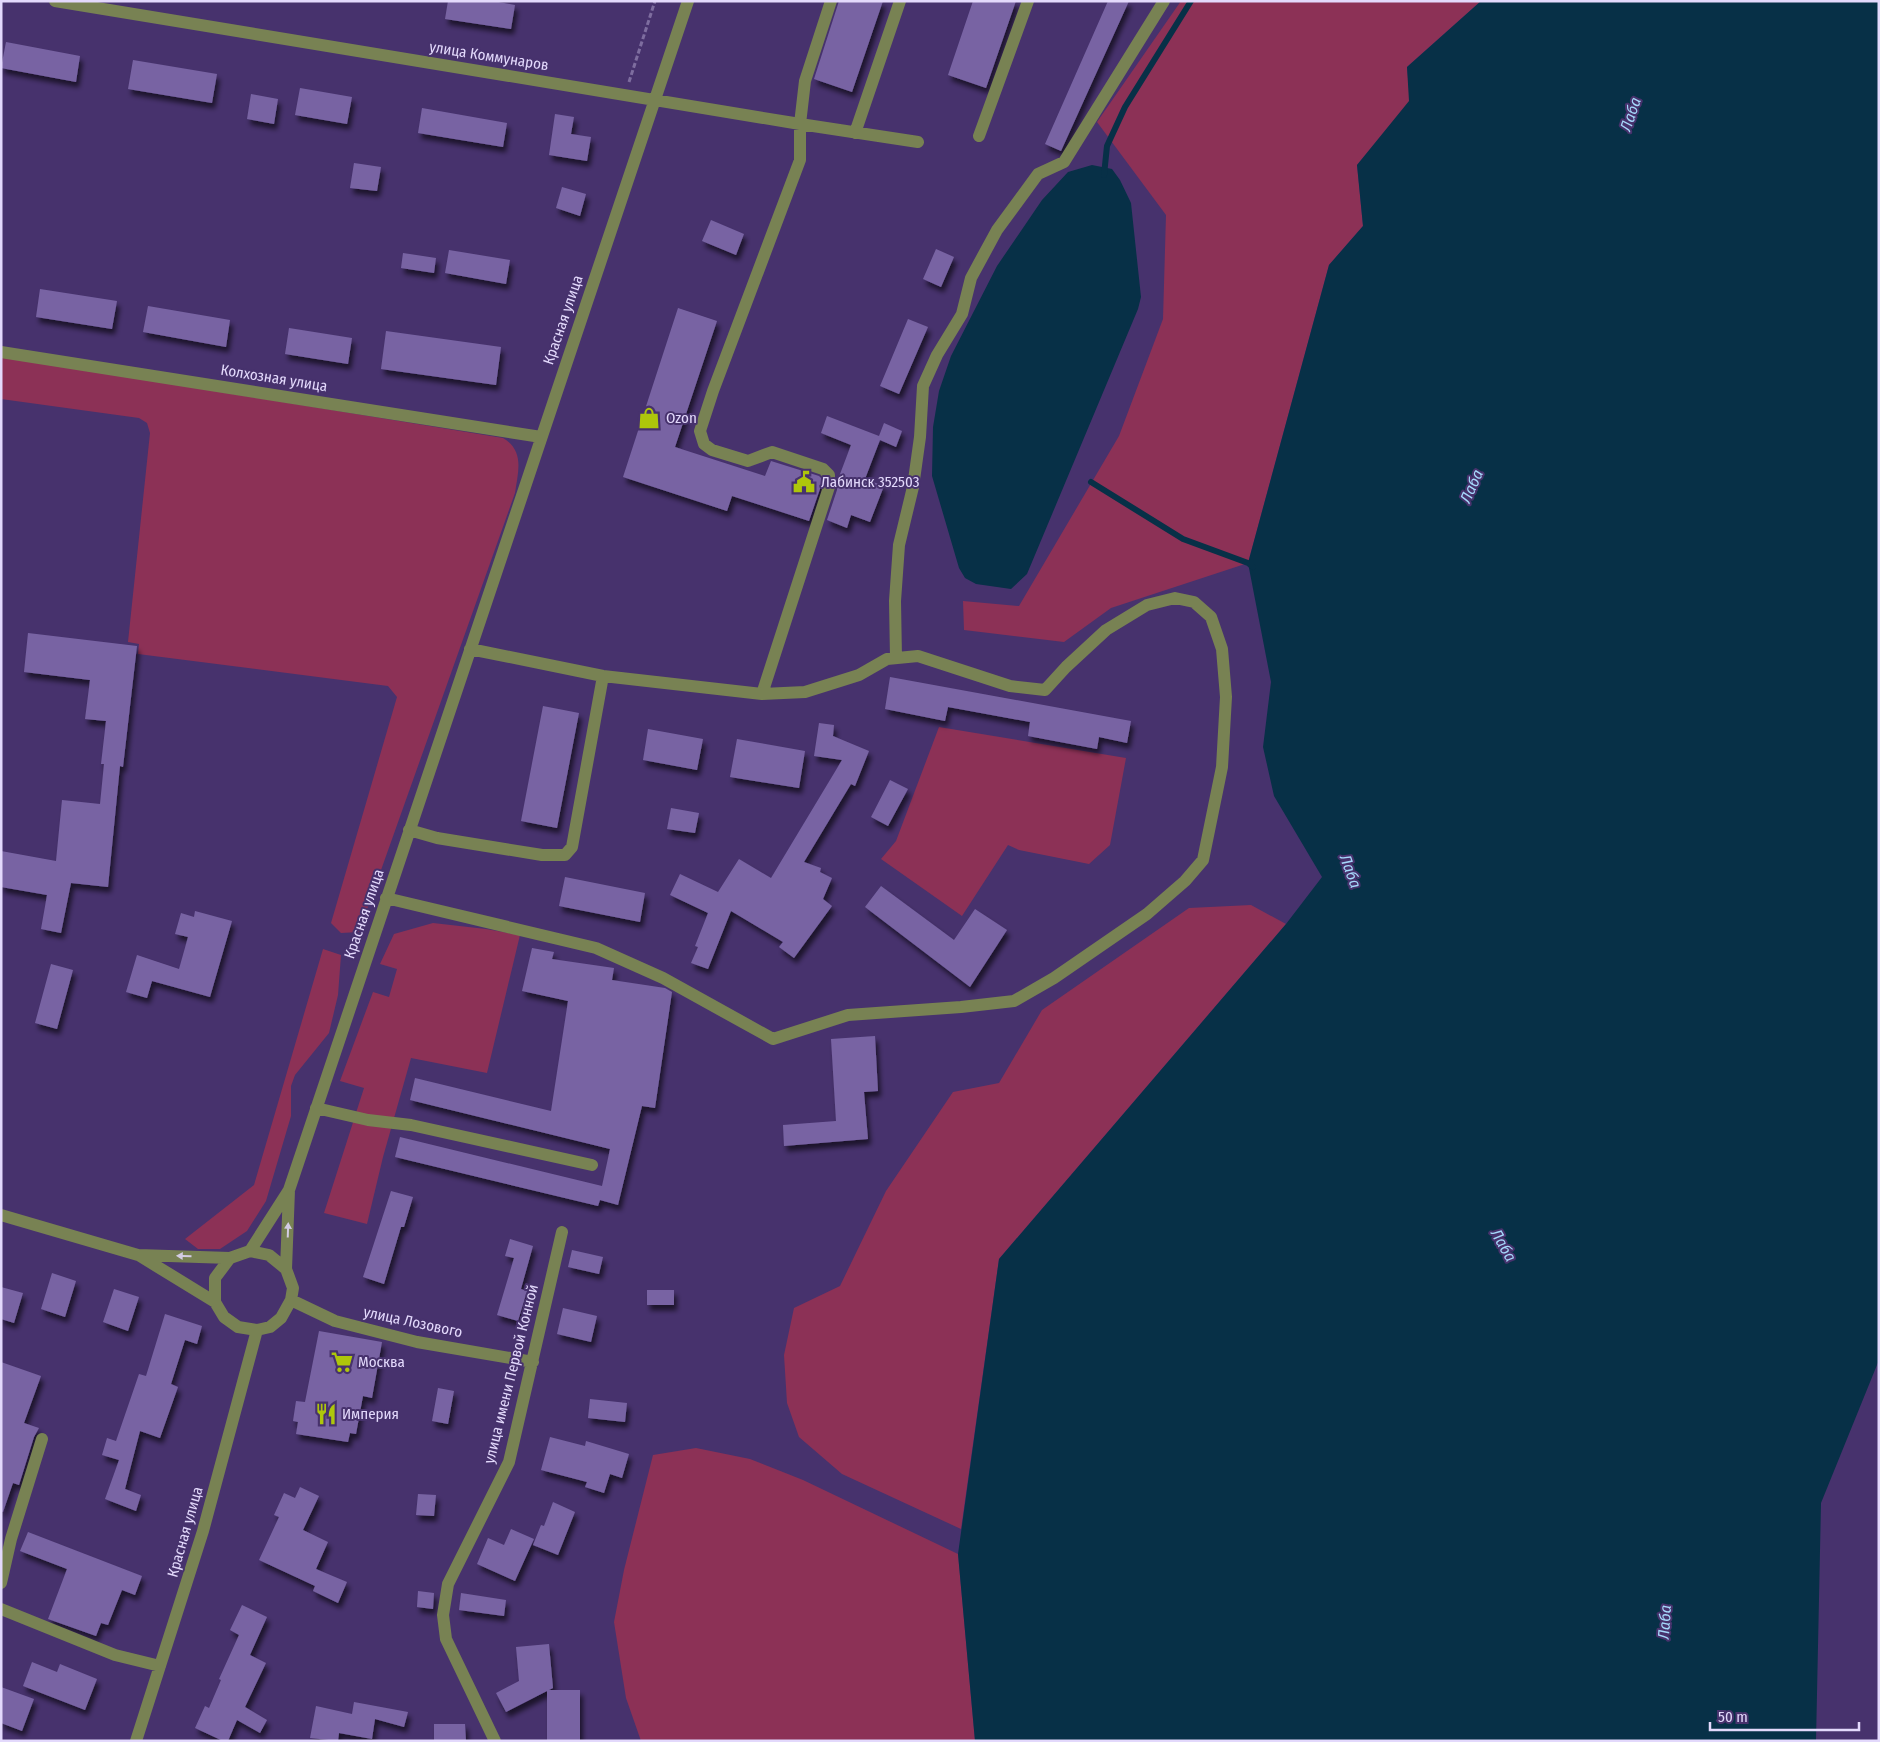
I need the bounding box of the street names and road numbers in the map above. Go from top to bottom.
street label: улица Коммунаров [428,38,550,74]
street label: Красная улица [539,273,587,367]
street label: Колхозная улица [219,361,329,395]
street label: Красная улица [340,867,388,961]
street label: улица имени Первой Конной [480,1282,542,1466]
street label: улица Лозового [362,1303,464,1341]
street label: Красная улица [163,1485,207,1579]

